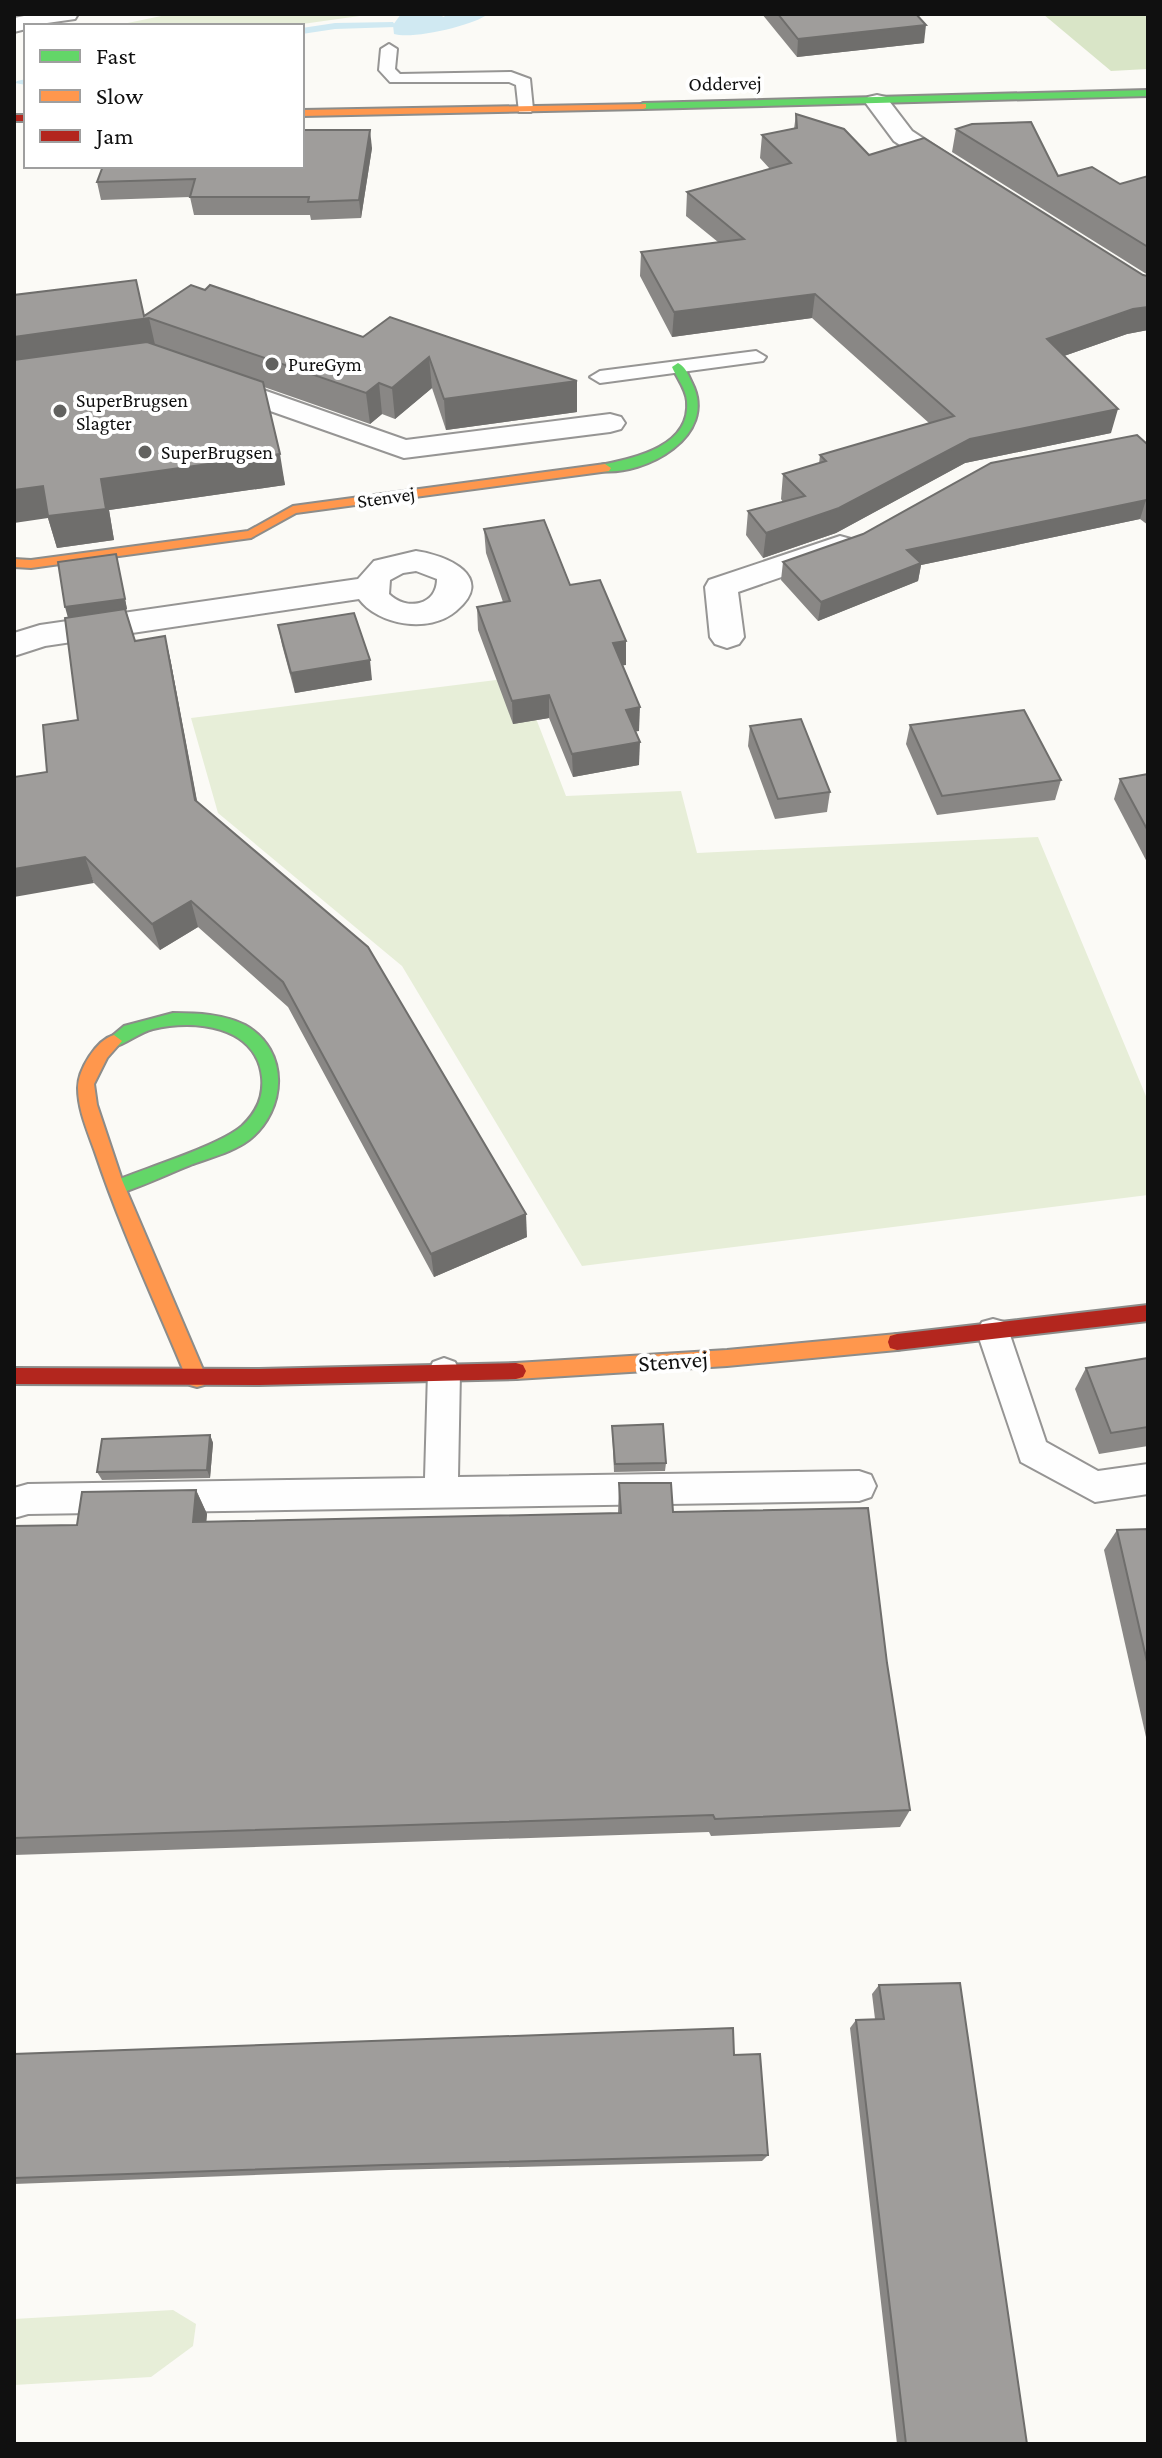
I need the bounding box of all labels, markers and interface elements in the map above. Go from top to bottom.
legend [24,24,304,168]
text: Fast [96,42,137,69]
street label: Oddervej [688,71,762,96]
text: Slow [96,82,143,109]
text: Jam [94,122,134,149]
place label: PureGym [288,353,362,376]
marker: PureGym [263,355,281,373]
place label: SuperBrugsen Slagter [76,389,188,435]
marker: SuperBrugsen Slagter [51,402,69,420]
place label: SuperBrugsen [161,441,273,464]
marker: SuperBrugsen [136,443,154,461]
street label: Stenvej [356,482,416,513]
street label: Stenvej [637,1345,709,1376]

